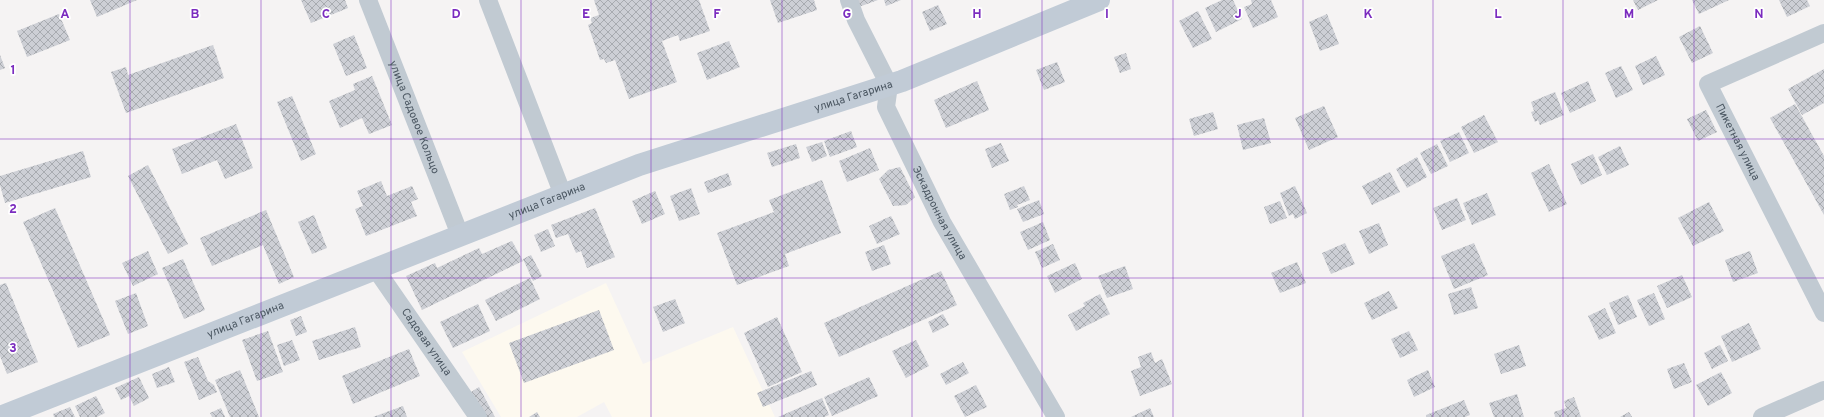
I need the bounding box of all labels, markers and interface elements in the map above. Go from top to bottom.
text: A [60,7,70,23]
text: B [191,7,200,23]
text: C [322,7,330,23]
text: D [451,7,461,23]
text: E [582,7,590,23]
text: F [713,7,721,23]
text: G [843,7,852,23]
text: H [972,7,982,23]
text: I [1105,7,1109,23]
text: J [1234,7,1242,23]
text: K [1363,7,1373,23]
text: L [1494,7,1502,23]
text: M [1624,7,1634,23]
text: N [1754,7,1764,23]
street label: улица Садовое Кольцо [385,59,442,176]
text: 1 [10,63,16,79]
street label: улица Гагарина [812,77,895,116]
street label: Пикетная улица [1712,101,1763,183]
street label: Эскадронная улица [909,164,970,263]
street label: улица Гагарина [507,180,588,223]
text: 2 [9,202,17,218]
street label: улица Гагарина [205,299,286,342]
street label: Садовая улица [398,306,455,379]
text: 3 [9,341,17,357]

